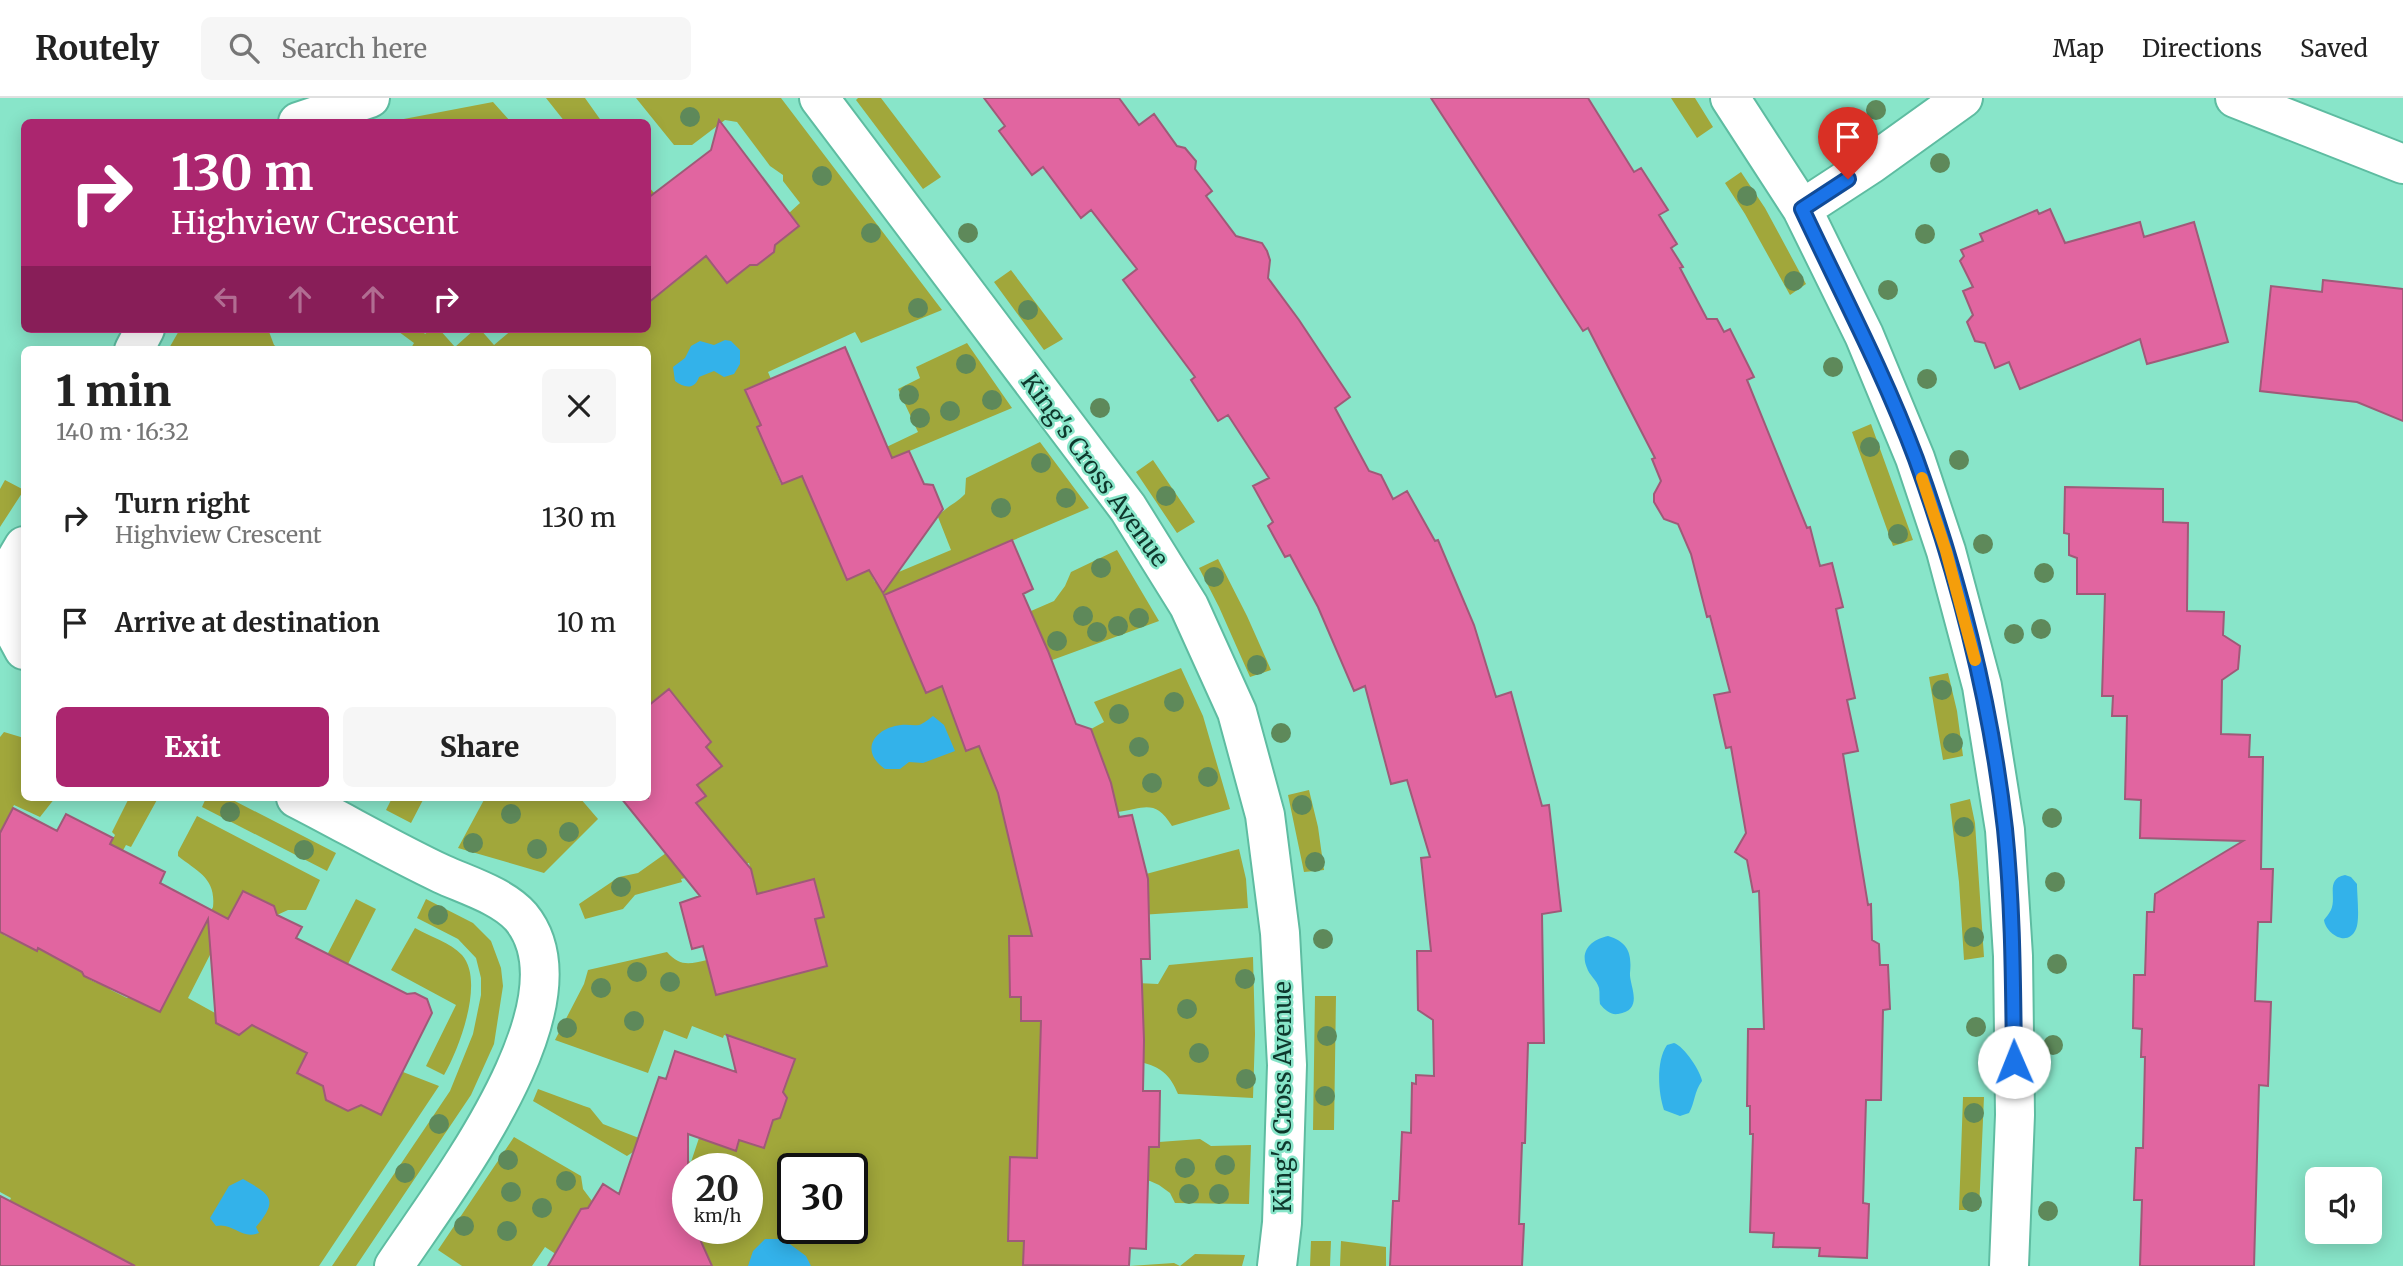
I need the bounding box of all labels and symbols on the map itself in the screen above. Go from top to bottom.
pin [1818,107,1878,179]
street label: King's Cross Avenue [1014,367,1176,573]
street label: King's Cross Avenue [1267,981,1298,1213]
position arrow [1977,1025,2051,1099]
speed limit sign: 30 [777,1153,868,1244]

